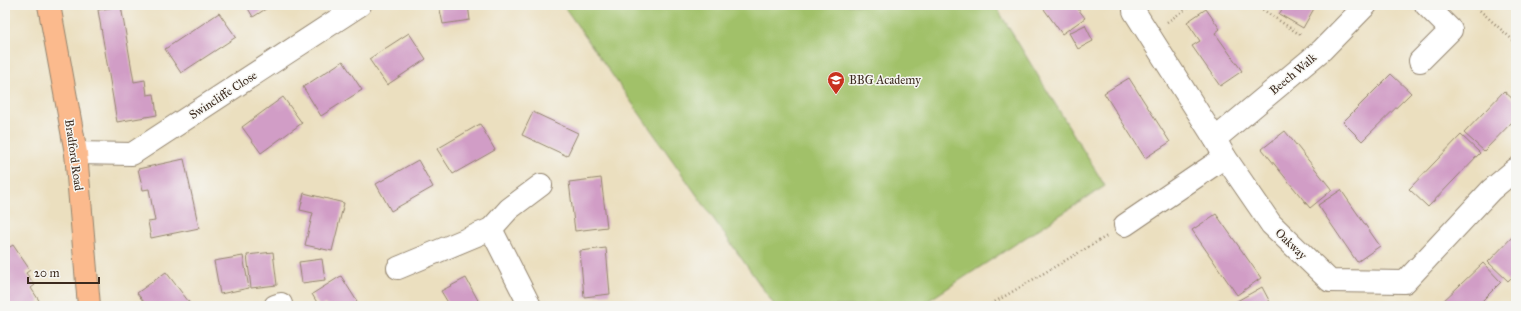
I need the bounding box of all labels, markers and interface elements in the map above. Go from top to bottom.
street label: Beech Walk [1267,50,1320,98]
street label: Swincliffe Close [187,68,259,122]
school or university icon: BBG Academy [826,70,846,95]
place label: BBG Academy [849,73,921,87]
street label: Bradford Road [62,118,86,192]
street label: Oakway [1272,226,1310,263]
scale bar [28,259,99,285]
text: 20 m [34,266,60,280]

